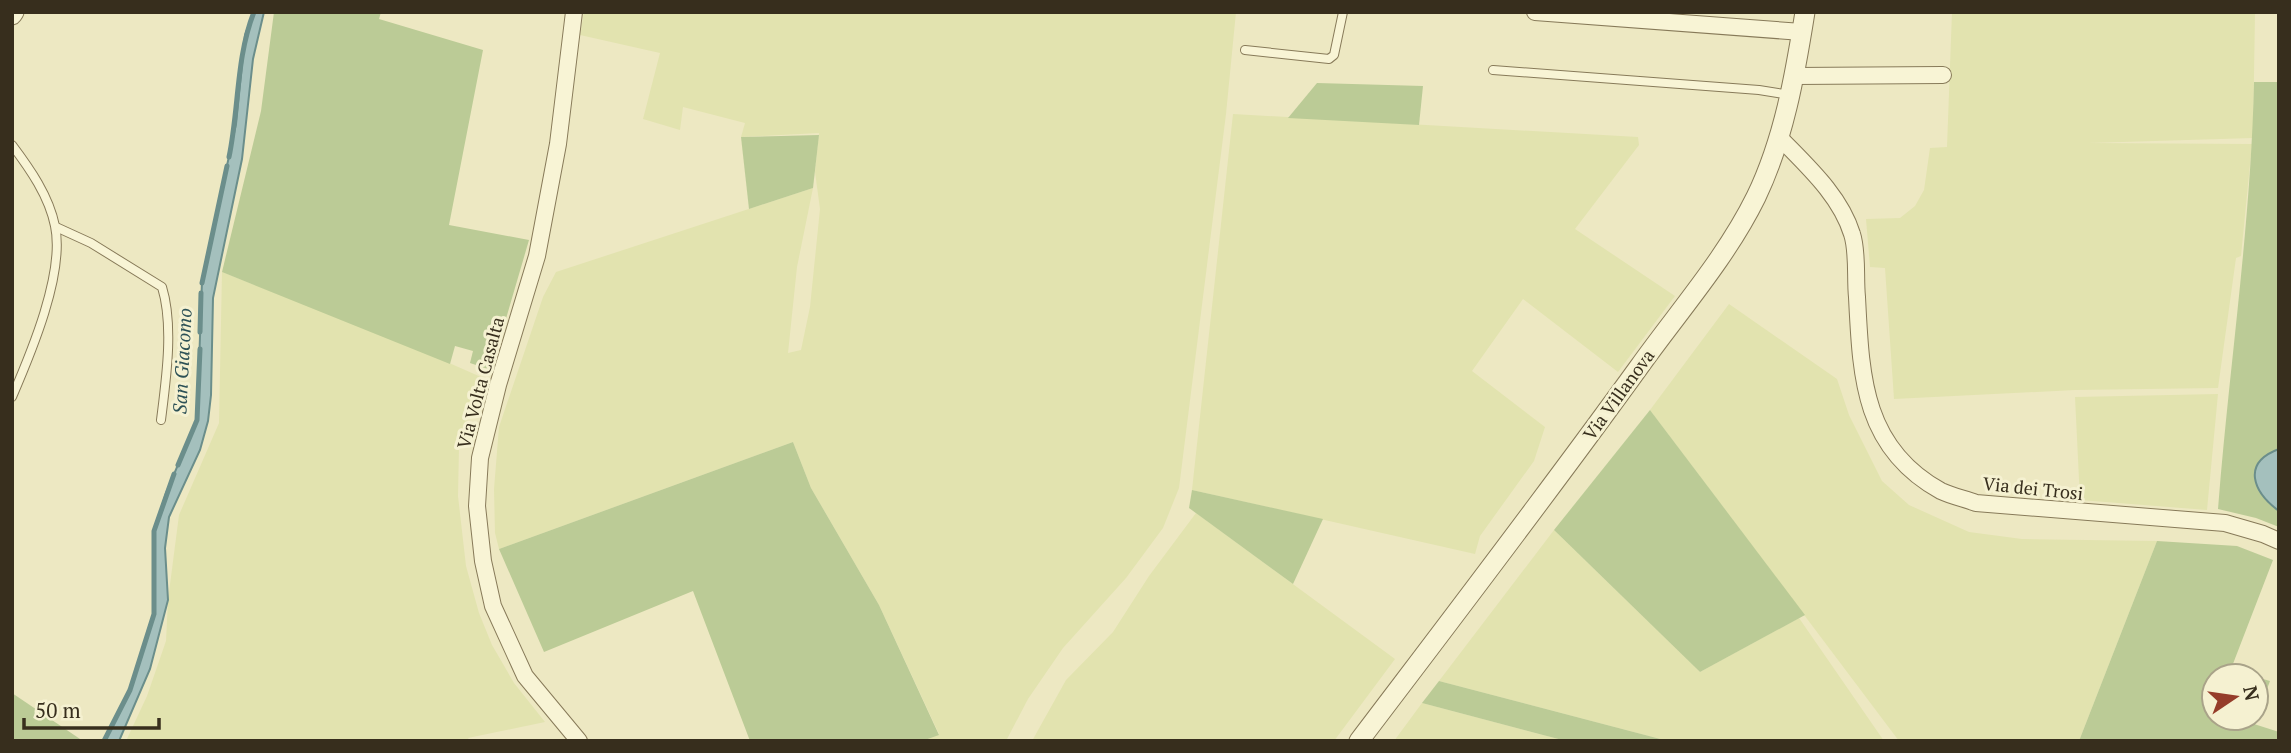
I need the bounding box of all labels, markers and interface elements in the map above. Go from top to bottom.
water label: San Giacomo [166,307,197,415]
street label: Via Volta Casalta [451,314,509,451]
street label: Via Villanova [1577,344,1659,445]
street label: Via dei Trosi [1982,471,2084,505]
north arrow [2200,662,2270,732]
text: N [2238,683,2266,703]
scale bar [24,686,159,730]
text: 50 m [35,696,81,724]

